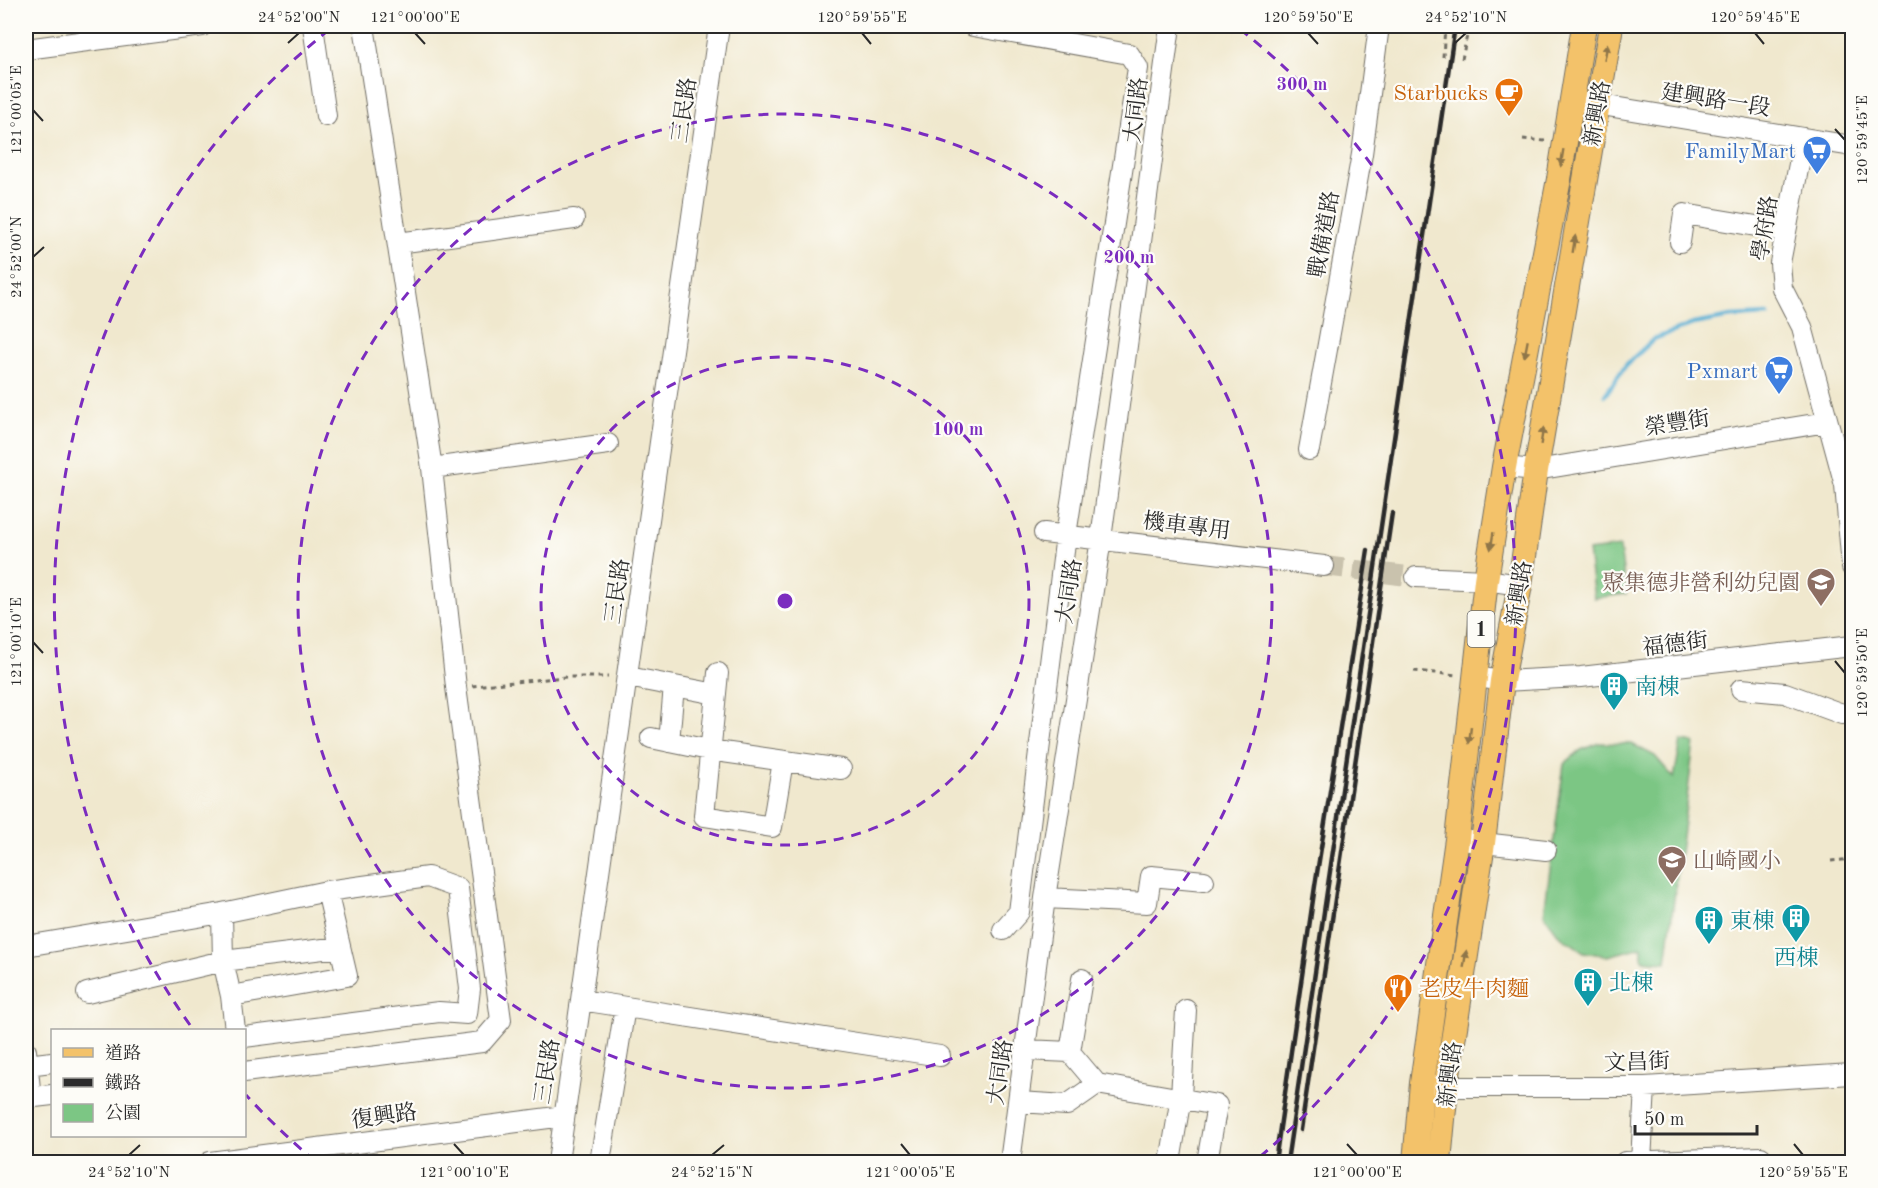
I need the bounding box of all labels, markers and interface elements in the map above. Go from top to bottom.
text: 24°52'00"N [258,11,340,26]
text: 121°00'00"E [370,11,460,26]
text: 120°59'55"E [817,11,907,26]
text: 120°59'50"E [1263,11,1353,26]
text: 24°52'10"N [1425,11,1507,26]
text: 120°59'45"E [1710,11,1800,26]
one-way arrow [1602,42,1611,61]
text: 121°00'05"E [10,65,25,155]
street label: 三民路 [668,76,700,144]
street label: 大同路 [1120,76,1152,144]
text: 300 m [1277,76,1327,94]
cafe icon: Starbucks [1493,76,1525,118]
street label: 新興路 [1579,79,1615,148]
street label: 建興路一段 [1660,80,1772,120]
place label: Starbucks [1393,83,1488,105]
text: 120°59'45"E [1856,95,1871,185]
supermarket icon: FamilyMart [1801,134,1833,176]
place label: FamilyMart [1685,141,1796,163]
one-way arrow [1558,148,1567,167]
street label: 戰備道路 [1305,189,1343,280]
street label: 學府路 [1748,194,1782,263]
text: 24°52'00"N [10,216,25,298]
one-way arrow [1570,234,1579,253]
text: 200 m [1104,249,1154,267]
one-way arrow [1521,340,1530,359]
supermarket icon: Pxmart [1763,354,1795,396]
place label: Pxmart [1687,361,1758,383]
street label: 榮豐街 [1643,406,1712,440]
text: 100 m [933,421,983,439]
one-way arrow [1537,427,1546,446]
street label: 機車專用 [1142,509,1232,543]
one-way arrow [1488,532,1497,551]
street label: 三民路 [601,557,633,625]
street label: 大同路 [1052,557,1086,626]
street label: 新興路 [1502,559,1536,628]
school or university icon: 聚集德非營利幼兒園 [1805,566,1837,608]
place label: 聚集德非營利幼兒園 [1602,571,1800,595]
centre of rings [775,591,795,611]
text: 121°00'10"E [10,597,25,687]
road number: 1 [1468,611,1494,647]
street label: 福德街 [1641,628,1709,660]
text: 120°59'50"E [1856,628,1871,718]
building icon: 南棟 [1598,670,1630,712]
place label: 南棟 [1635,675,1679,699]
one-way arrow [1465,725,1474,744]
school or university icon: 山崎國小 [1656,844,1688,886]
place label: 山崎國小 [1693,849,1781,873]
building icon: 西棟 [1780,902,1812,944]
building icon: 東棟 [1693,904,1725,946]
place label: 東棟 [1730,909,1774,933]
place label: 西棟 [1774,946,1818,970]
one-way arrow [1461,949,1470,968]
building icon: 北棟 [1572,966,1604,1008]
place label: 北棟 [1609,971,1653,995]
restaurant icon: 老皮牛肉麵 [1382,972,1414,1014]
place label: 老皮牛肉麵 [1419,977,1529,1001]
legend [51,1029,246,1137]
street label: 三民路 [530,1037,564,1106]
street label: 大同路 [984,1038,1016,1106]
street label: 新興路 [1434,1040,1466,1108]
text: 道路 [105,1043,141,1063]
street label: 文昌街 [1604,1049,1670,1075]
text: 鐵路 [105,1073,141,1093]
scale bar [1635,1098,1756,1136]
street label: 復興路 [350,1100,418,1132]
text: 公園 [105,1103,141,1123]
text: 50 m [1644,1111,1684,1129]
text: 24°52'10"N [88,1166,170,1181]
text: 121°00'10"E [419,1166,509,1181]
text: 24°52'15"N [671,1166,753,1181]
text: 121°00'05"E [865,1166,955,1181]
text: 121°00'00"E [1312,1166,1402,1181]
text: 120°59'55"E [1758,1166,1848,1181]

